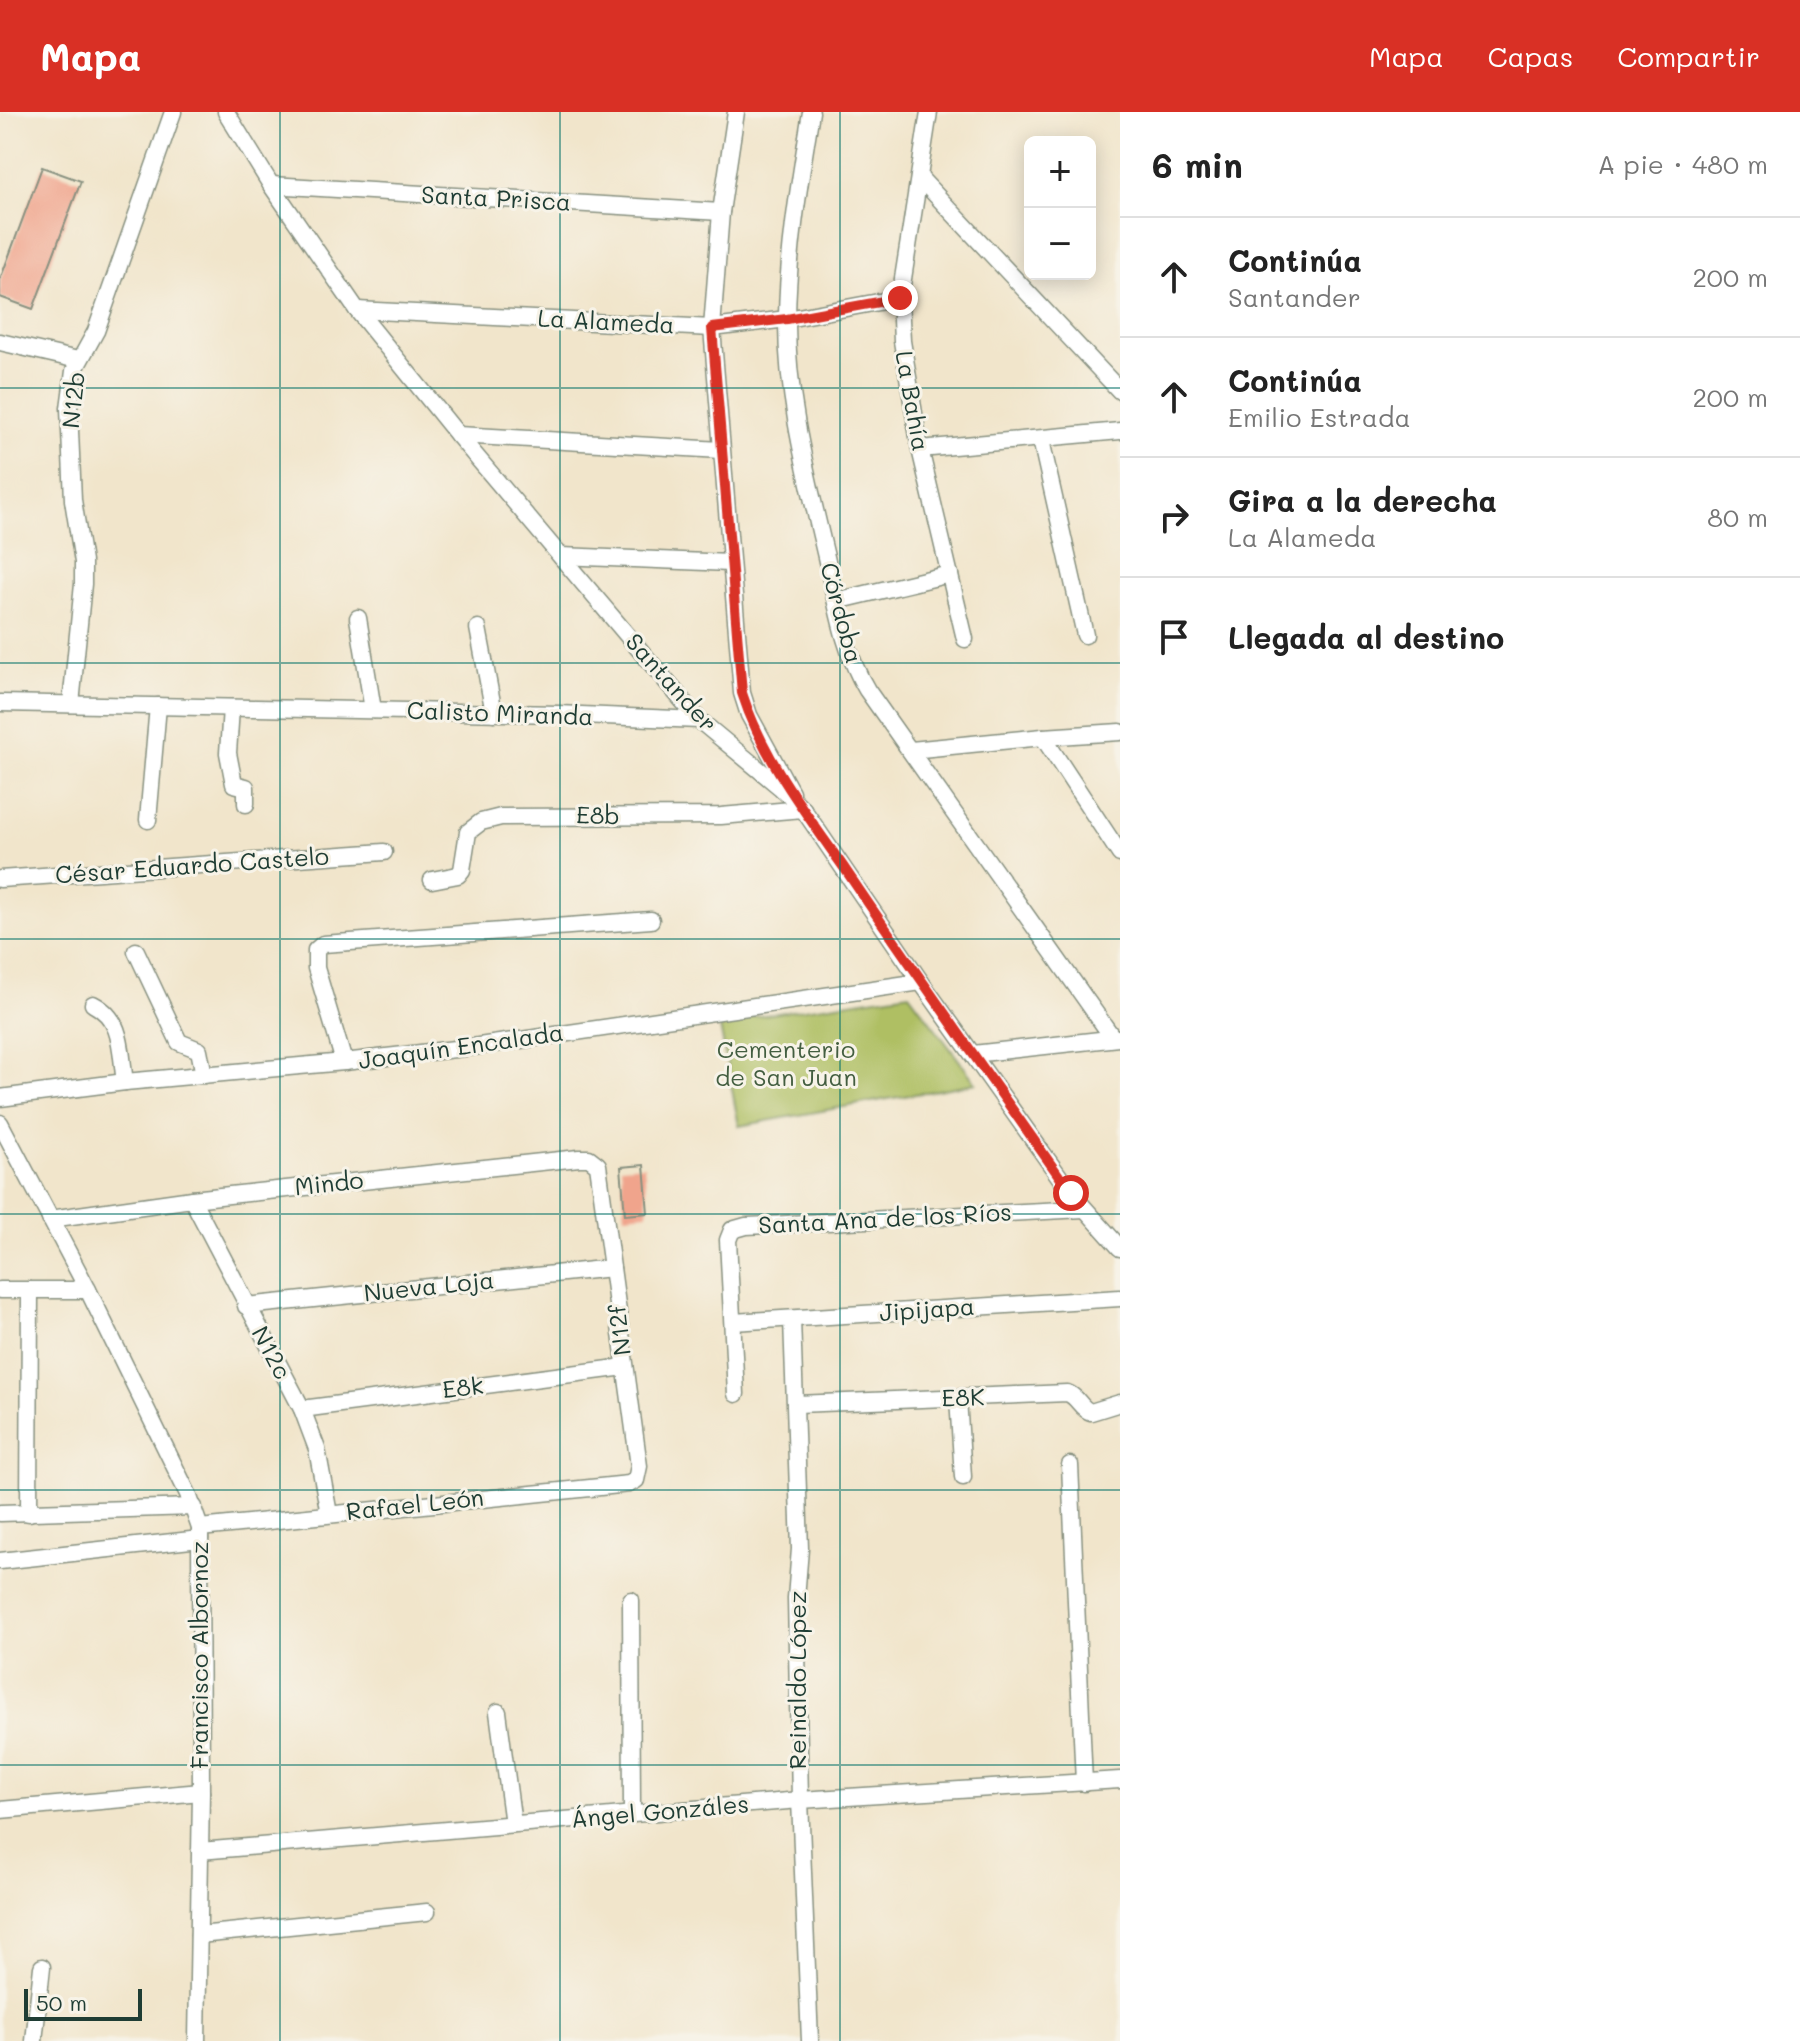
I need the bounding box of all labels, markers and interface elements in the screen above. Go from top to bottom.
text: Mapa [40,31,141,81]
text: Mapa [1369,38,1444,74]
text: Capas [1488,38,1573,74]
text: Compartir [1617,38,1760,74]
map controls [1024,136,1096,280]
button: + [1024,136,1096,208]
text: 6 min [1152,142,1243,187]
text: A pie · 480 m [1598,147,1768,181]
street label: Santa Prisca [420,178,572,217]
button: − [1024,208,1096,280]
text: Continúa [1228,240,1362,280]
icon: ahead [1152,255,1196,299]
text: 200 m [1692,260,1768,294]
route end [882,280,918,316]
text: Santander [1228,280,1361,314]
street label: La Alameda [537,301,675,340]
street label: La Bahía [889,348,938,453]
text: Continúa [1228,360,1362,400]
street label: N12b [54,370,91,430]
icon: ahead [1152,375,1196,419]
text: 200 m [1692,380,1768,414]
text: Emilio Estrada [1228,400,1411,434]
text: Gira a la derecha [1228,480,1497,520]
icon: right [1152,495,1196,539]
text: 80 m [1707,500,1768,534]
text: La Alameda [1228,520,1376,554]
street label: Córdoba [814,559,871,666]
icon: arrive [1152,615,1196,659]
text: Llegada al destino [1228,617,1504,657]
street label: Santander [620,626,725,738]
street label: Calisto Miranda [406,694,594,731]
street label: E8b [576,799,620,830]
street label: César Eduardo Castelo [54,839,330,890]
street label: Joaquín Encalada [356,1016,565,1075]
park label: Cementerio de San Juan [715,1033,857,1092]
street label: Mindo [293,1163,365,1202]
route start [1053,1175,1089,1211]
street label: Santa Ana de los Ríos [757,1195,1012,1240]
street label: Nueva Loja [362,1263,496,1308]
street label: Jipijapa [878,1290,976,1327]
street label: N12f [600,1302,637,1357]
street label: N12c [246,1320,299,1384]
street label: E8k [441,1369,485,1404]
street label: E8K [941,1380,985,1413]
street label: Rafael León [344,1481,485,1526]
street label: Francisco Albornoz [183,1541,214,1769]
street label: Reinaldo López [781,1591,812,1769]
street label: Ángel Gonzáles [570,1787,750,1834]
scale bar [24,1985,142,2021]
text: 50 m [36,1988,87,2017]

